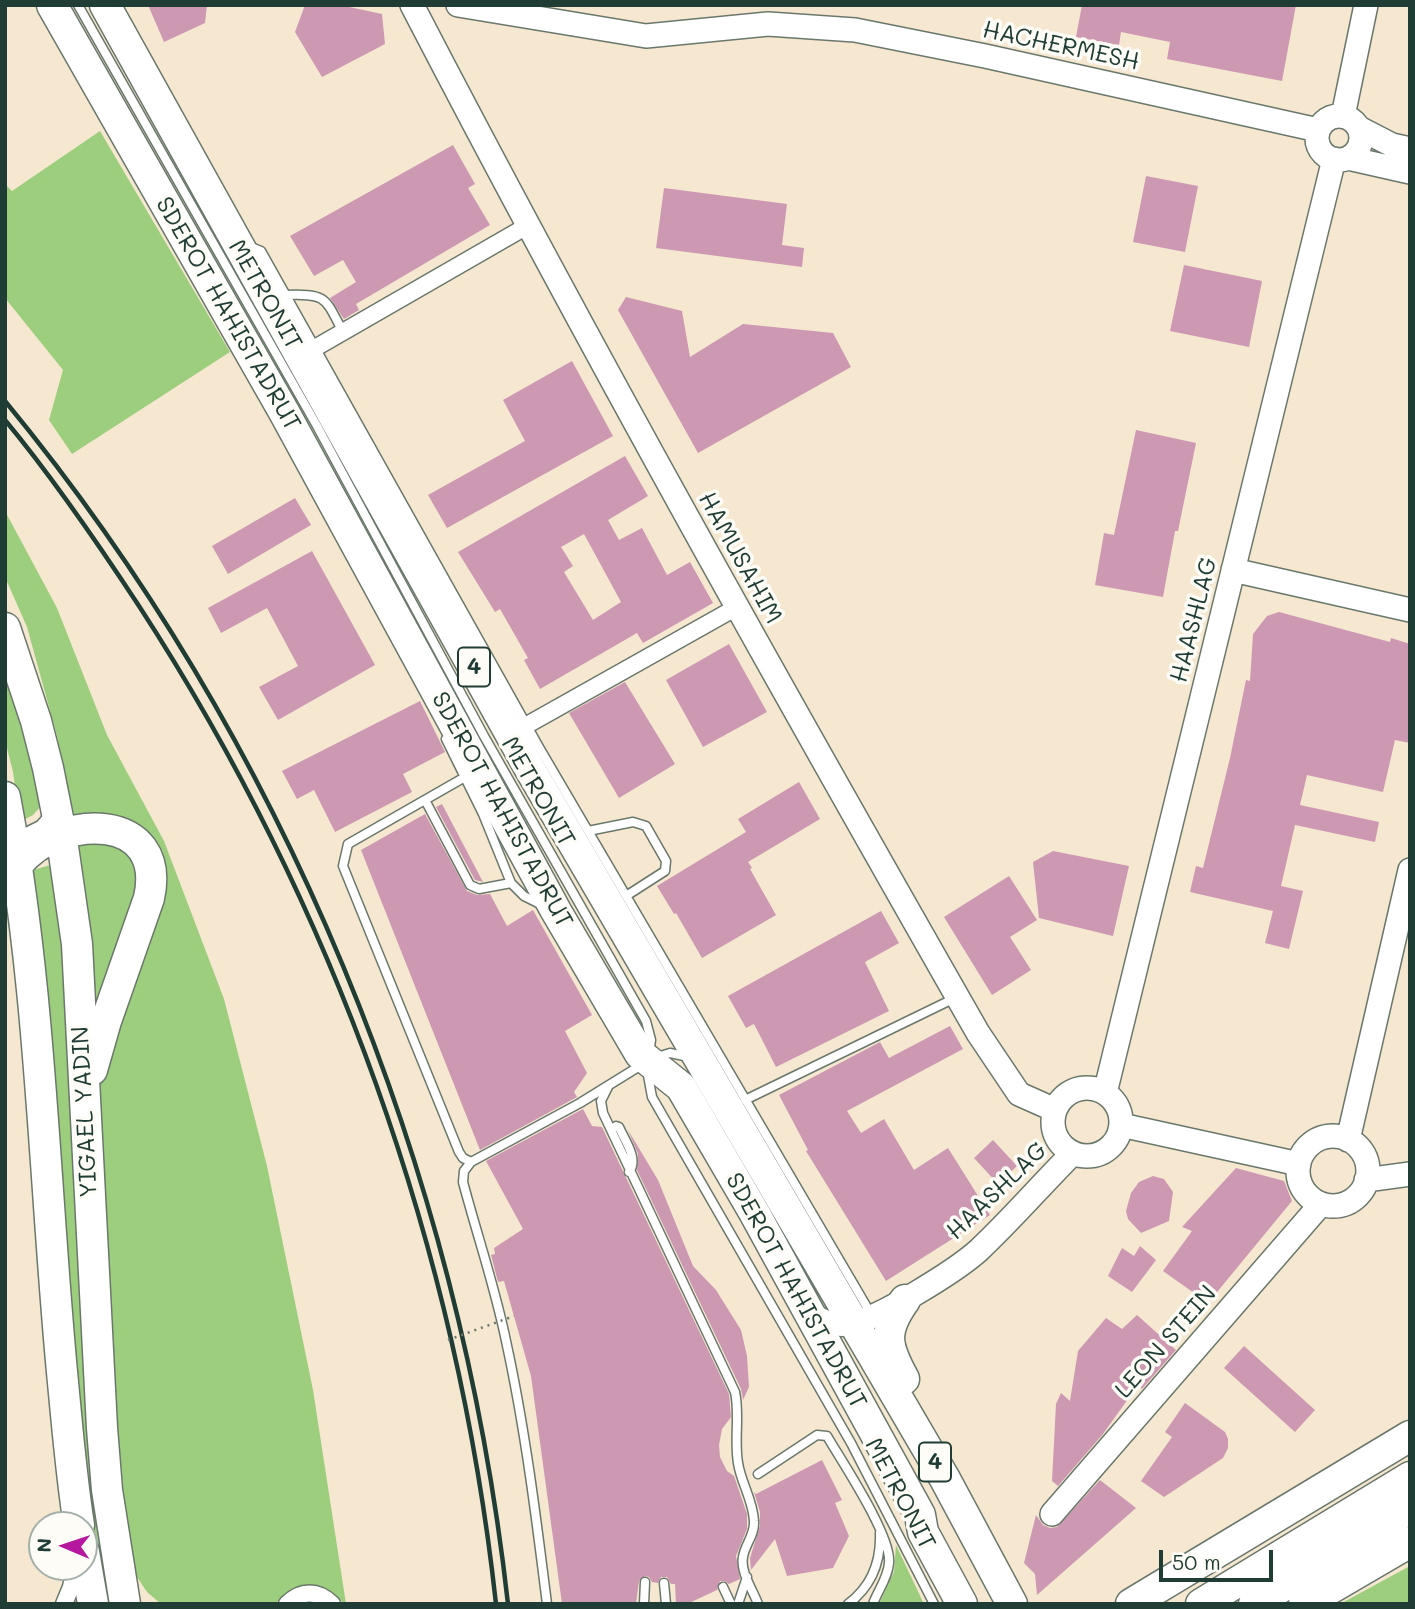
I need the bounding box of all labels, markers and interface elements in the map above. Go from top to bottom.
street label: HACHERMESH [980,15,1142,77]
street label: SDEROT HAHISTADRUT [149,192,307,436]
street label: METRONIT [222,235,308,355]
street label: HAMUSAHIM [692,487,788,629]
street label: HAASHLAG [1165,554,1223,686]
road number: 4 [458,648,490,687]
street label: SDEROT HAHISTADRUT [425,687,579,933]
street label: METRONIT [495,732,581,852]
street label: YIGAEL YADIN [66,1026,104,1198]
street label: HAASHLAG [941,1136,1053,1246]
street label: SDEROT HAHISTADRUT [719,1168,873,1414]
street label: LEON STEIN [1109,1280,1223,1404]
street label: METRONIT [859,1433,941,1555]
road number: 4 [919,1442,951,1482]
north arrow [28,1511,98,1581]
scale bar [1163,1536,1277,1580]
text: N [31,1538,56,1553]
text: 50 m [1172,1548,1221,1575]

